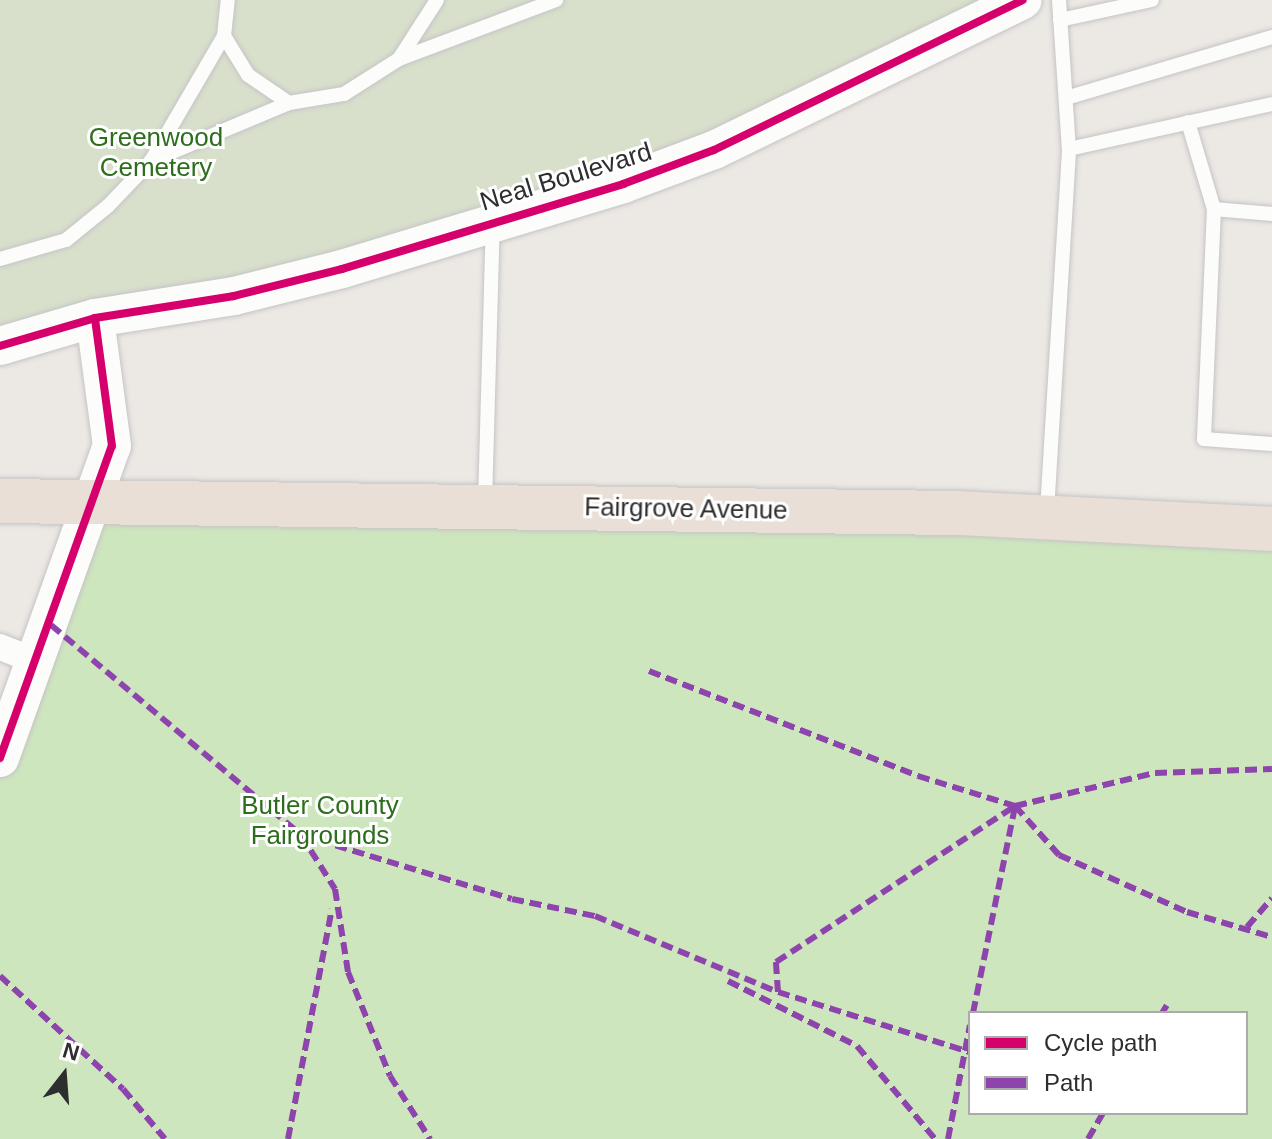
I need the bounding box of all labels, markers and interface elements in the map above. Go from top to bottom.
park label: Greenwood Cemetery [89,122,223,184]
street label: Neal Boulevard [476,136,656,218]
street label: Fairgrove Avenue [583,492,789,526]
park label: Butler County Fairgrounds [241,790,399,852]
legend [968,1011,1248,1115]
text: Cycle path [1044,1029,1157,1056]
north arrow [24,1035,104,1115]
text: N [60,1037,82,1066]
text: Path [1044,1069,1093,1096]

